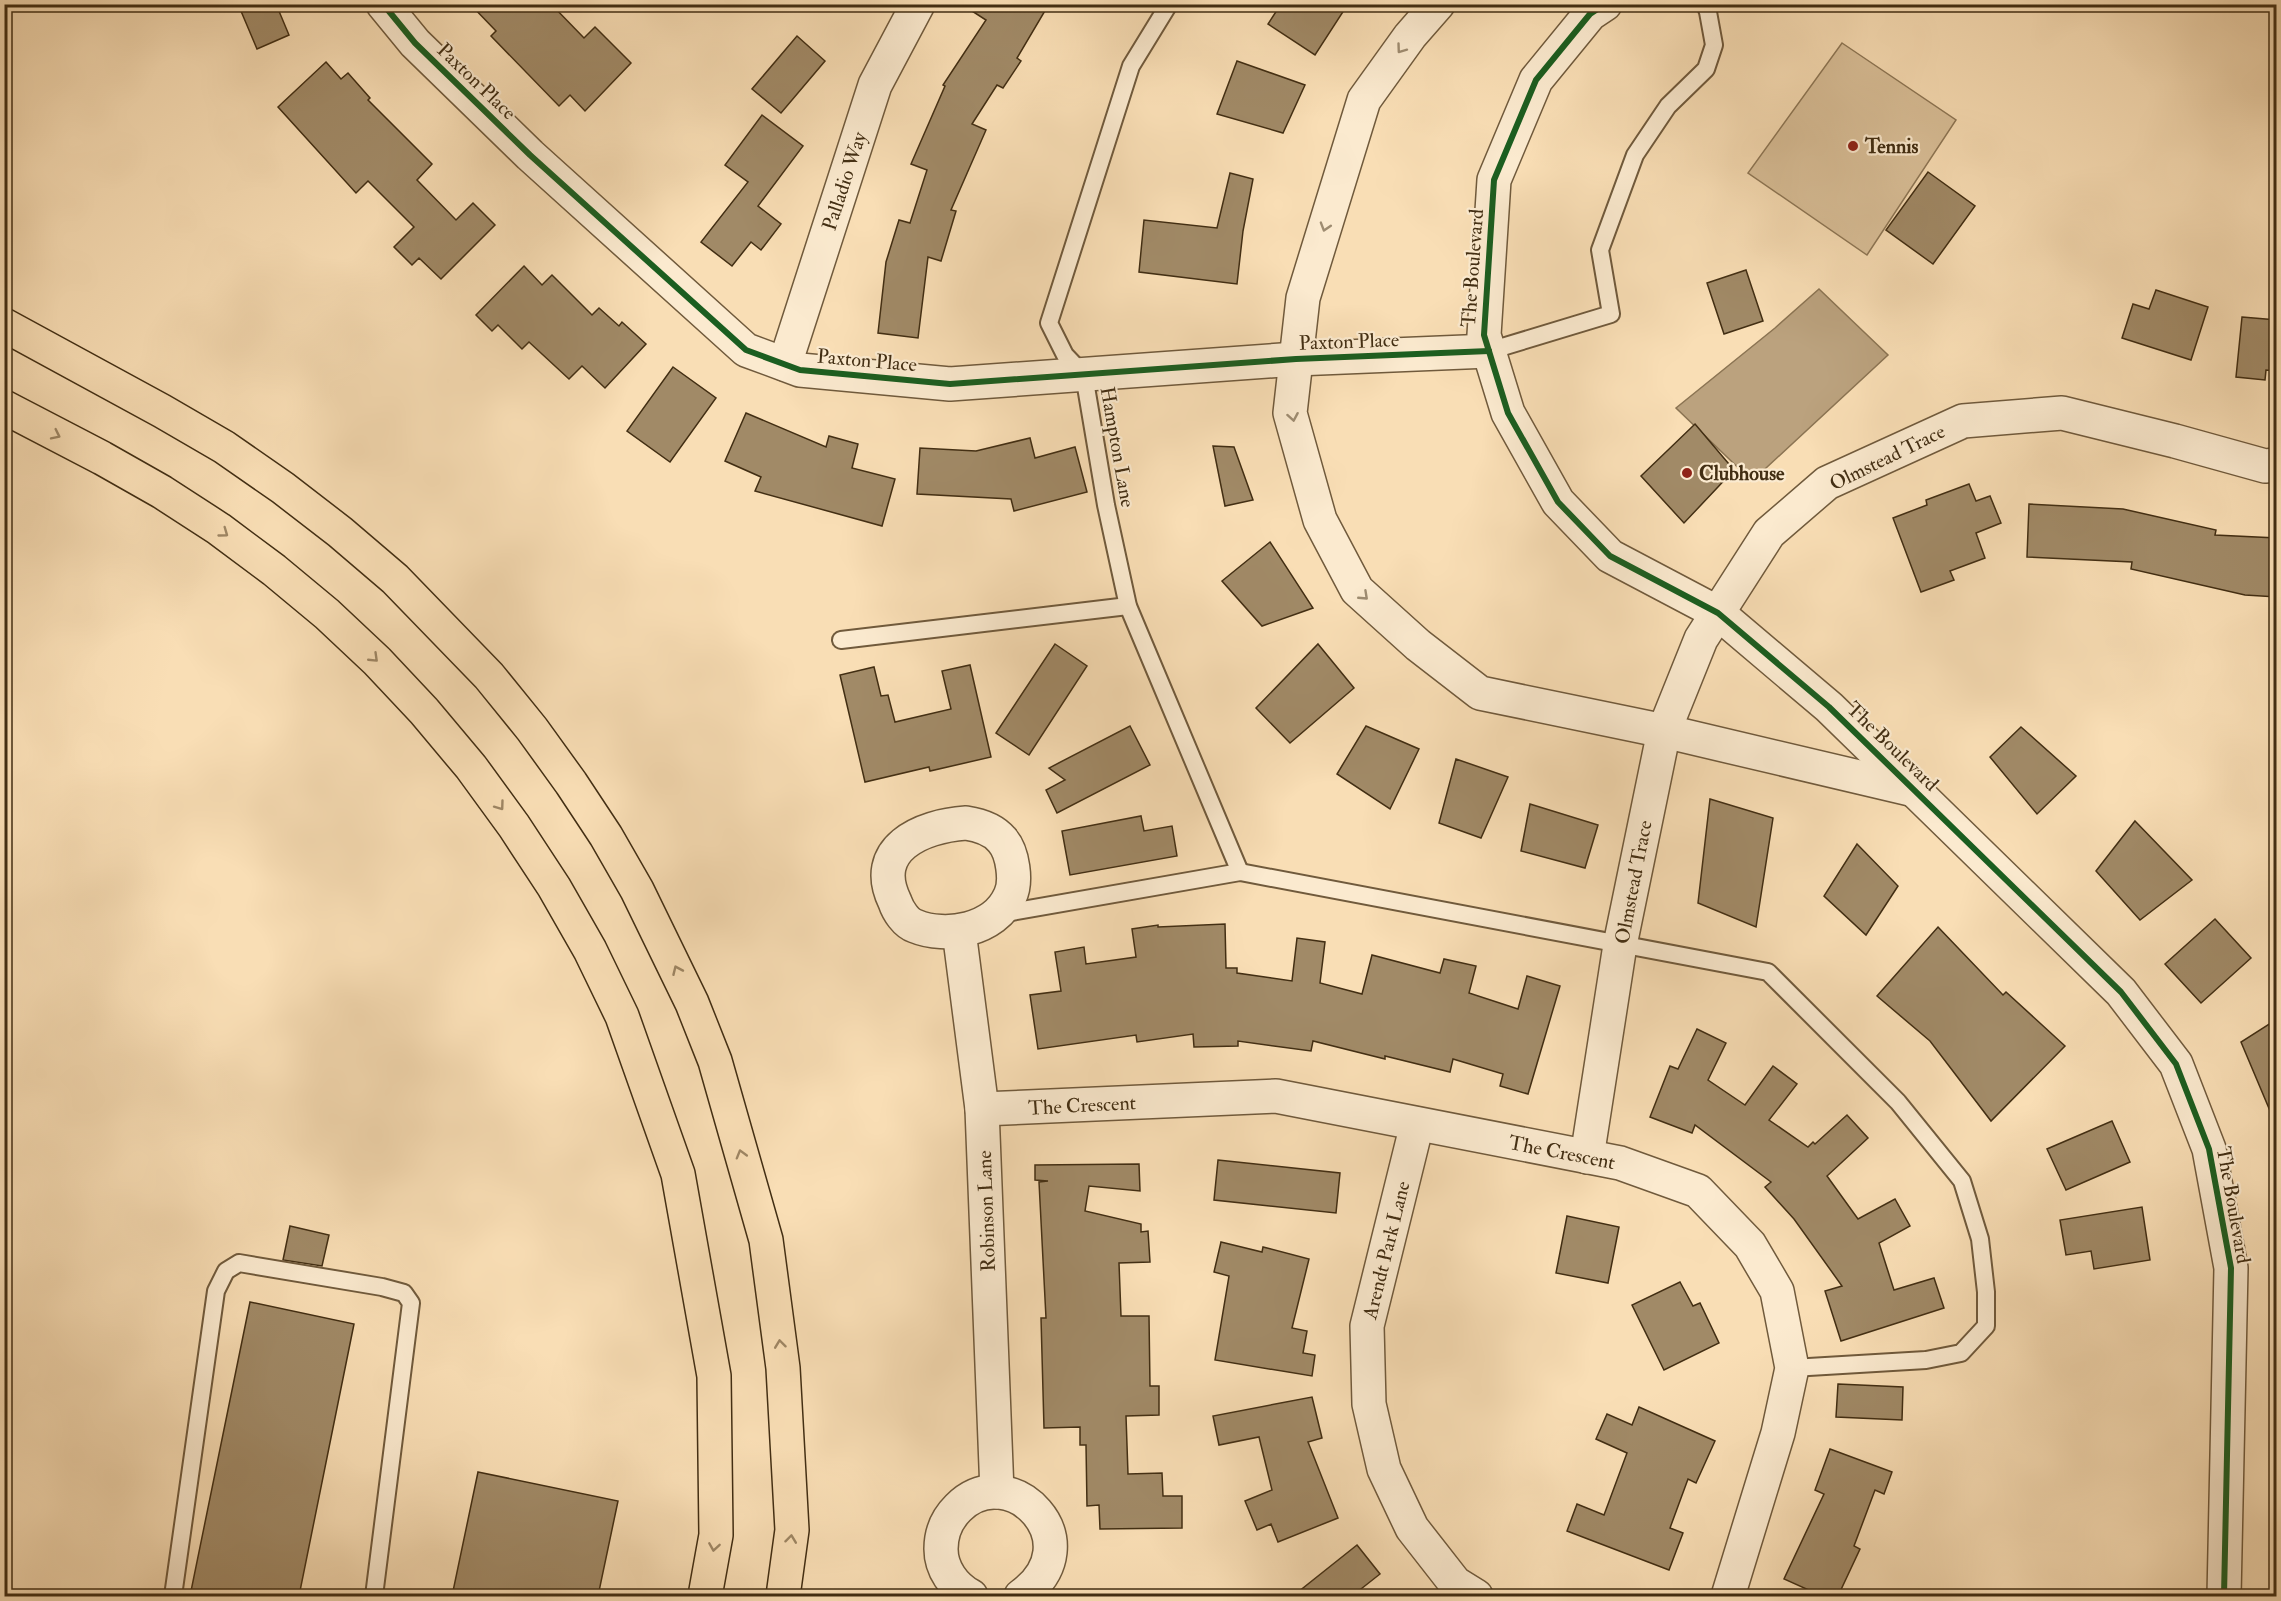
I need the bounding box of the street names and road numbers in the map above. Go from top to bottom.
street label: Paxton Place [432,38,521,125]
street label: Palladio Way [817,128,873,234]
street label: The Boulevard [1456,208,1489,328]
street label: Paxton Place [1298,327,1400,356]
street label: Paxton Place [816,344,918,377]
street label: Hampton Lane [1094,385,1140,510]
street label: Olmstead Trace [1825,419,1949,496]
street label: The Boulevard [1841,696,1944,797]
street label: Olmstead Trace [1609,818,1658,946]
street label: The Crescent [1027,1090,1137,1121]
street label: The Crescent [1506,1130,1618,1175]
street label: The Boulevard [2211,1145,2256,1266]
street label: Robinson Lane [972,1150,1001,1272]
street label: Arendt Park Lane [1357,1179,1416,1323]

